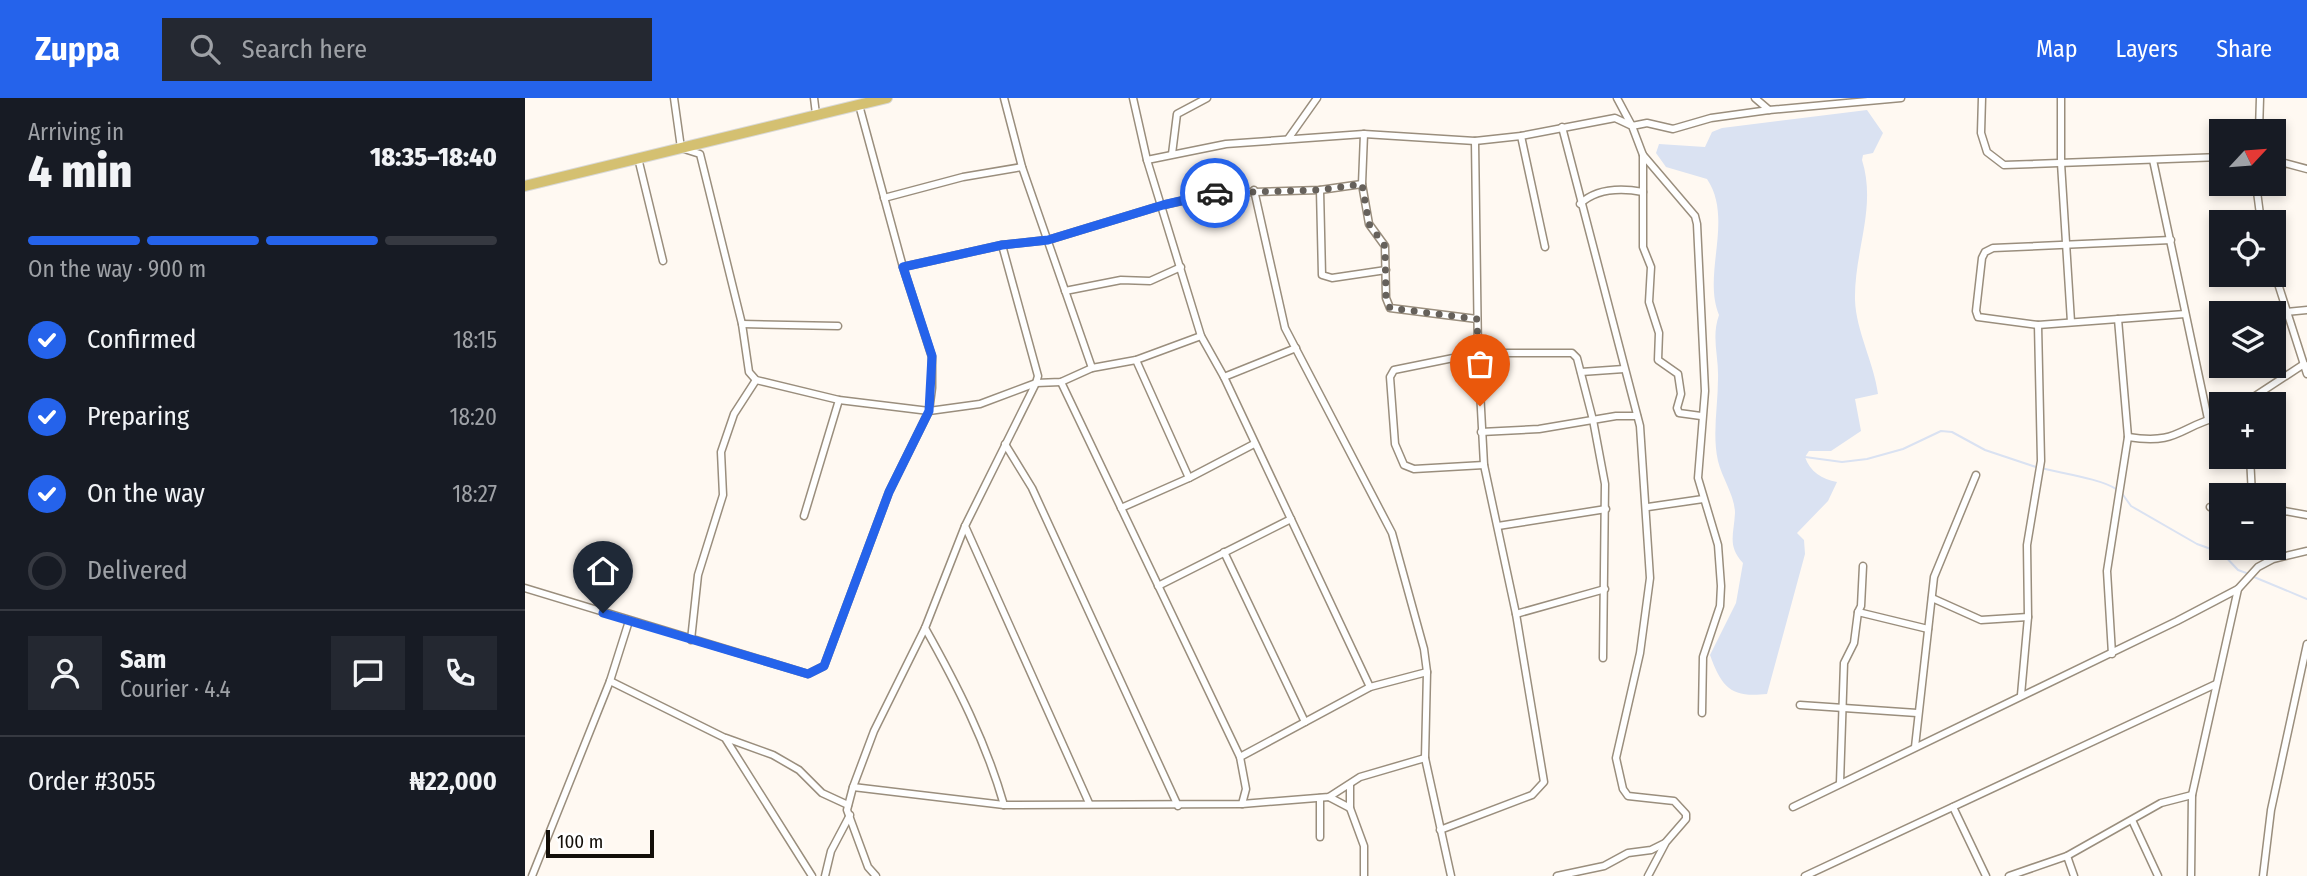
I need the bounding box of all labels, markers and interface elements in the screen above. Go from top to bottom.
search box [162,18,652,81]
text: Zuppa [35,29,120,69]
icon: search [186,30,224,68]
text: Search here [242,34,367,65]
text: Map [2036,35,2078,63]
text: Layers [2116,35,2178,63]
text: Share [2216,35,2272,63]
text: Arriving in [28,118,124,146]
north arrow [2209,119,2285,196]
map controls [2209,119,2286,560]
text: 18:35–18:40 [370,142,497,173]
text: 4 min [28,144,132,199]
courier [1180,158,1250,228]
icon: car [1196,174,1234,212]
button: locate [2209,210,2286,287]
text: On the way · 900 m [28,255,206,283]
button: layers [2209,301,2286,378]
icon: check [28,321,66,359]
text: Confirmed [87,324,197,355]
text: 18:15 [453,326,497,354]
pin [1450,334,1510,406]
icon: bag [1461,345,1499,383]
button: + [2209,392,2286,469]
icon: check [28,398,66,436]
text: Preparing [87,401,189,432]
text: 18:20 [450,403,497,431]
icon: check [28,475,66,513]
text: On the way [87,478,205,509]
text: 18:27 [452,480,497,508]
button: − [2209,483,2286,560]
pin [573,541,633,613]
icon: home [584,552,622,590]
text: Delivered [87,555,188,586]
button: person [28,636,102,710]
button: chat [331,636,405,710]
button: phone [423,636,497,710]
text: Sam [120,644,166,675]
text: Courier · 4.4 [120,675,231,703]
text: Order #3055 [28,766,156,797]
text: ₦22,000 [409,766,497,797]
scale bar [546,827,655,859]
text: 100 m [557,830,603,853]

